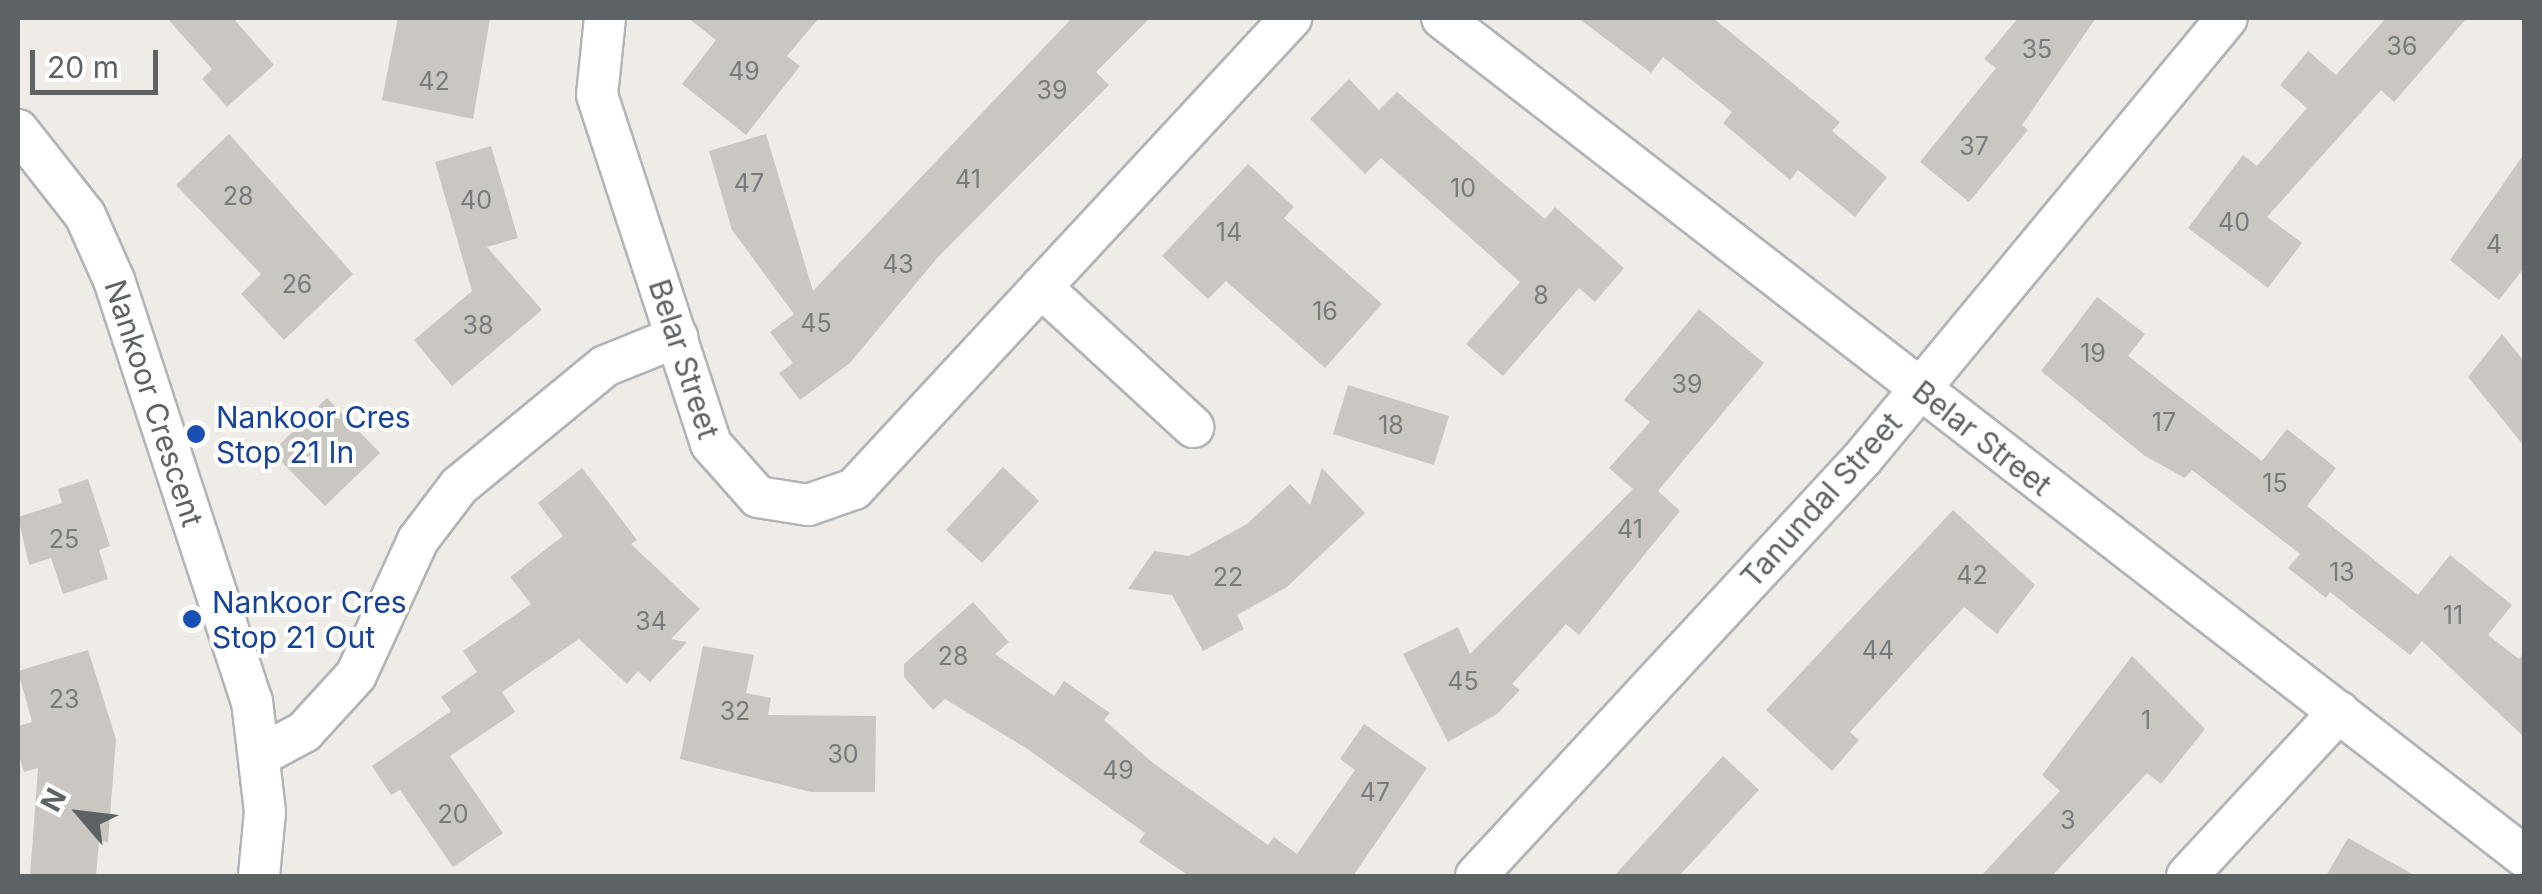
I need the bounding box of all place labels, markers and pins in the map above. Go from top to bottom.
place label: Nankoor Cres Stop 21 In [216,399,411,470]
marker: Nankoor Cres Stop 21 In [185,423,207,445]
place label: Nankoor Cres Stop 21 Out [212,584,407,654]
marker: Nankoor Cres Stop 21 Out [181,608,203,630]

